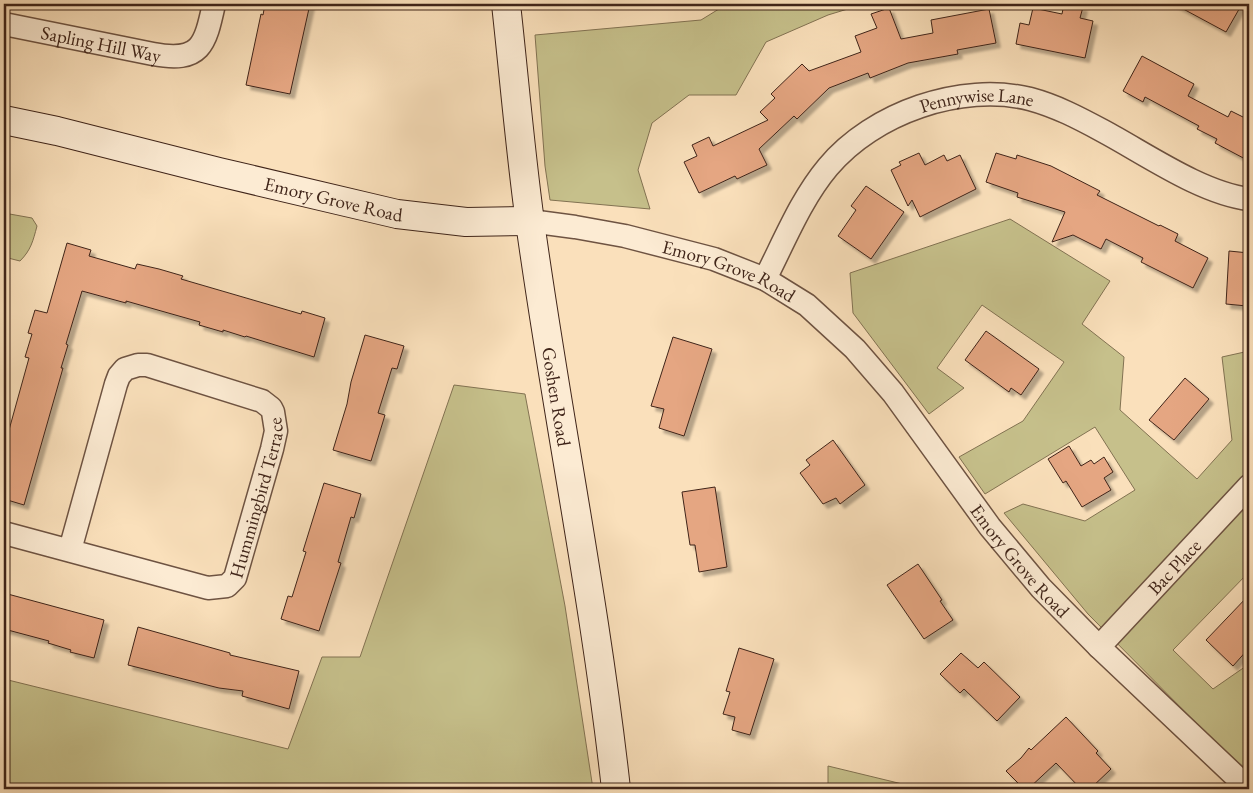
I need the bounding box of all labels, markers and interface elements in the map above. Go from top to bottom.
street label: Sapling Hill Way [39,19,164,68]
street label: Pennywise Lane [916,82,1037,118]
street label: Emory Grove Road [262,171,404,227]
street label: Emory Grove Road [660,234,801,308]
street label: Goshen Road [536,345,577,448]
street label: Hummingbird Terrace [223,416,289,581]
street label: Emory Grove Road [965,499,1076,623]
street label: Bac Place [1142,533,1206,600]

